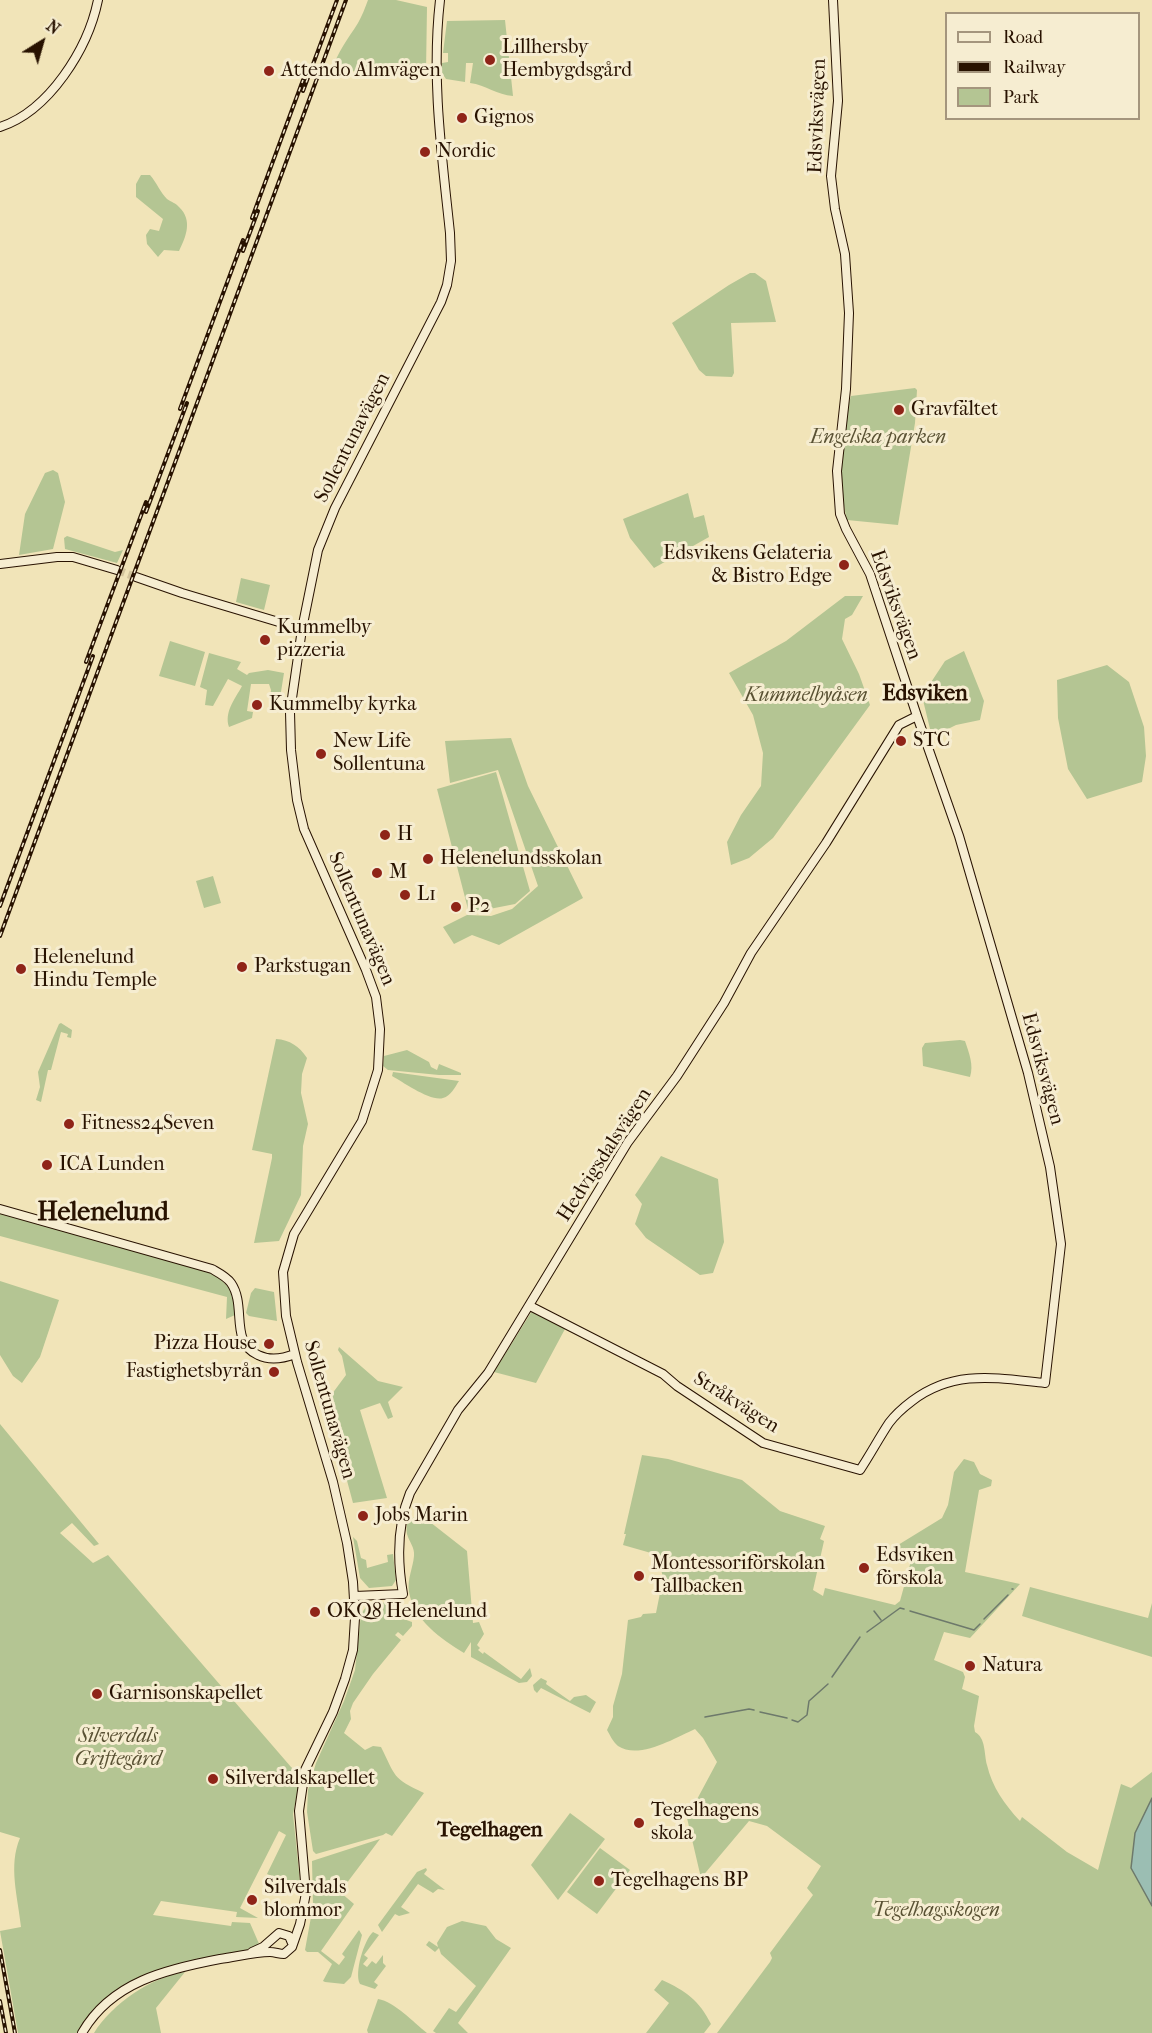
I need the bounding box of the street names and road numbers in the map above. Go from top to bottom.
street label: Edsviksvägen [804,58,832,174]
street label: Sollentunavägen [310,369,396,507]
street label: Edsviksvägen [864,547,926,663]
street label: Sollentunavägen [322,849,400,989]
street label: Edsviksvägen [1015,1010,1069,1128]
street label: Hedvigsdalsvägen [553,1084,657,1226]
street label: Sollentunavägen [298,1338,360,1482]
street label: Stråkvägen [689,1367,783,1439]

